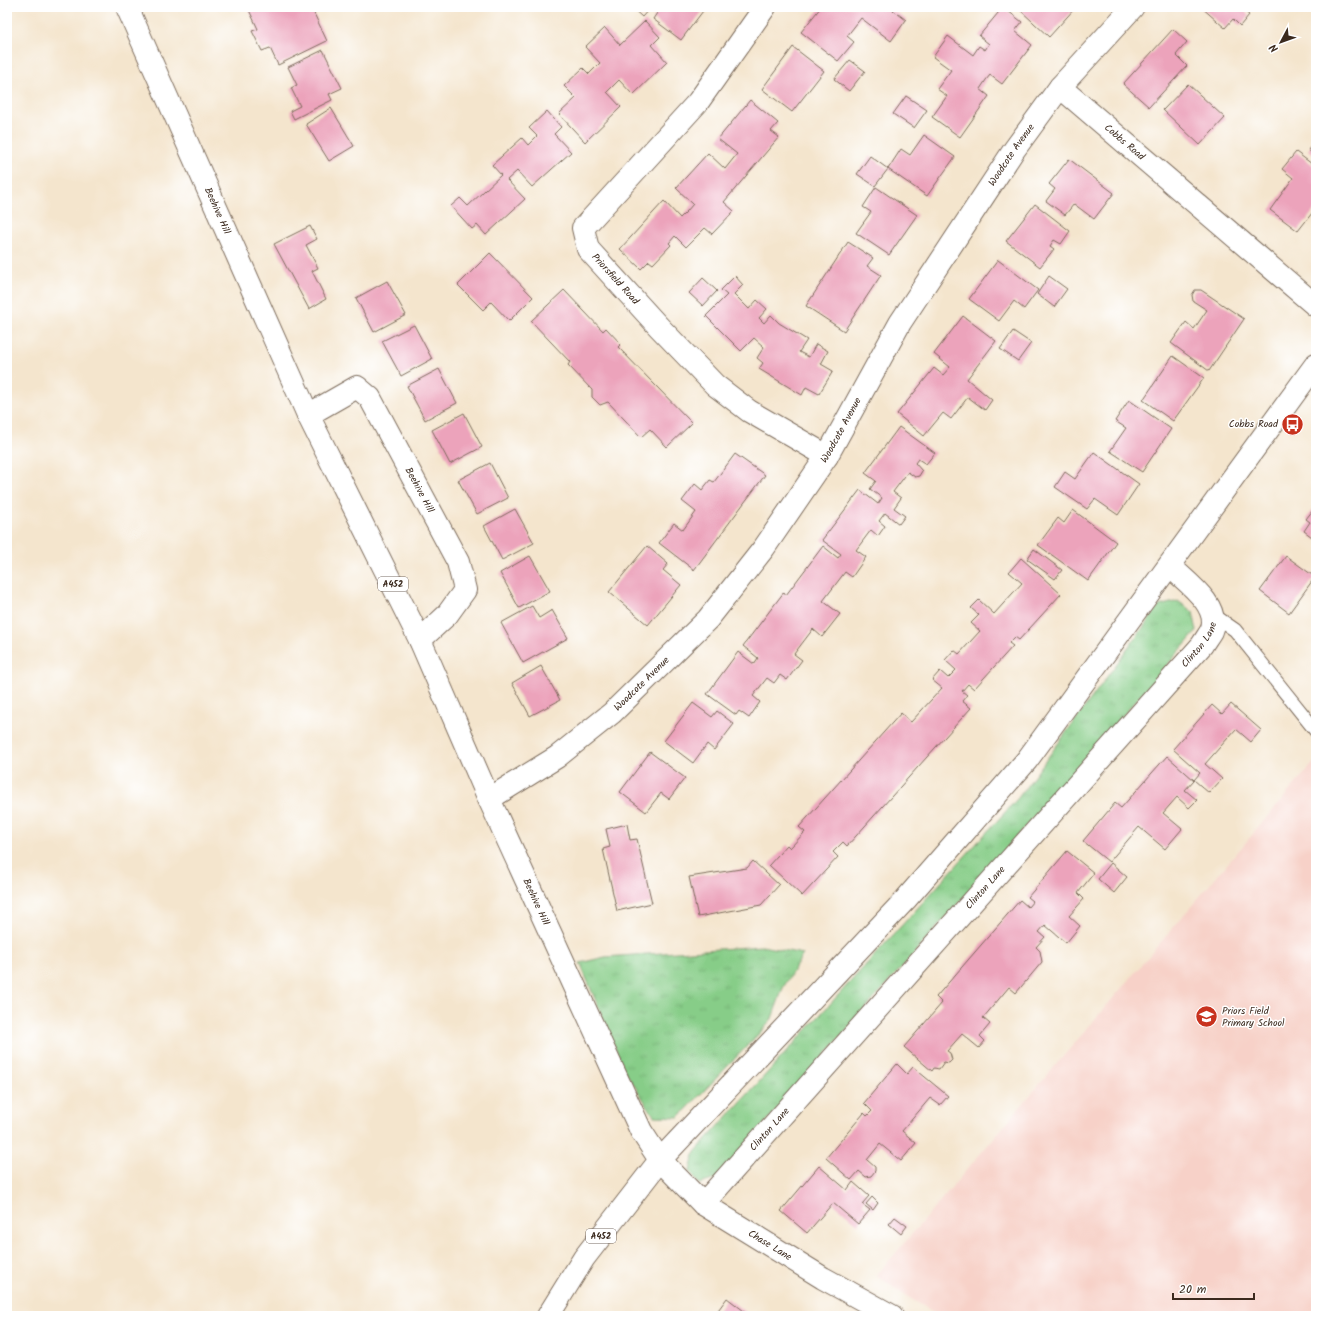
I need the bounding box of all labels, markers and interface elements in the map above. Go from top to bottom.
north arrow [1261,22,1301,62]
text: N [1265,39,1283,56]
street label: Woodcote Avenue [984,120,1039,189]
street label: Cobbs Road [1101,120,1149,165]
street label: Beehive Hill [200,185,235,237]
street label: Priorsfield Road [588,250,644,309]
street label: Woodcote Avenue [816,394,866,466]
bus stop icon: Cobbs Road [1280,411,1306,437]
place label: Cobbs Road [1229,416,1279,432]
street label: Beehive Hill [401,464,439,516]
road number: A452 [378,577,408,591]
street label: Clinton Lane [1177,621,1221,671]
street label: Woodcote Avenue [610,652,674,715]
street label: Clinton Lane [961,862,1010,913]
street label: Beehive Hill [518,876,554,928]
place label: Priors Field Primary School [1222,1003,1285,1031]
school or university icon: Priors Field Primary School [1193,1004,1219,1030]
street label: Clinton Lane [746,1104,794,1155]
street label: Chase Lane [745,1226,795,1265]
road number: A452 [586,1229,616,1243]
scale bar [1173,1275,1254,1301]
text: 20 m [1179,1280,1207,1299]

